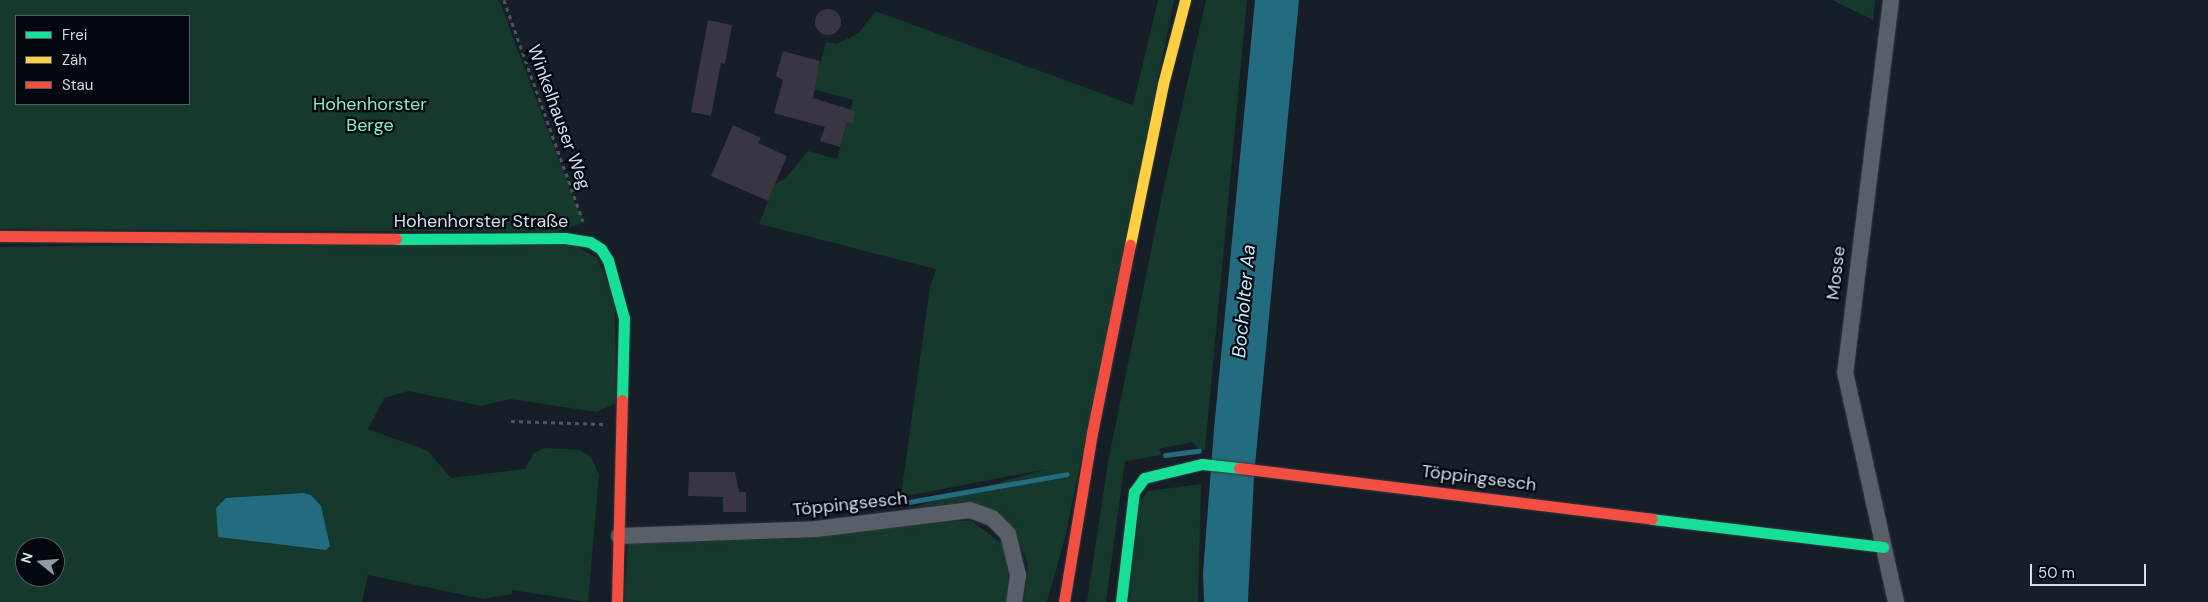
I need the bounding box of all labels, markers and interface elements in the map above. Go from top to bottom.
legend [15,15,190,105]
text: Frei [62,25,87,45]
street label: Winkelhauser Weg [523,42,595,192]
text: Zäh [62,50,87,70]
text: Stau [62,75,93,95]
park label: Hohenhorster Berge [313,94,427,136]
street label: Hohenhorster Straße [394,210,568,232]
water label: Bocholter Aa [1228,243,1260,359]
street label: Mosse [1822,245,1850,301]
street label: Töppingsesch [1420,460,1538,496]
street label: Töppingsesch [792,487,908,521]
north arrow [15,537,65,587]
text: N [17,550,37,565]
scale bar [2033,554,2149,586]
text: 50 m [2038,563,2075,583]

